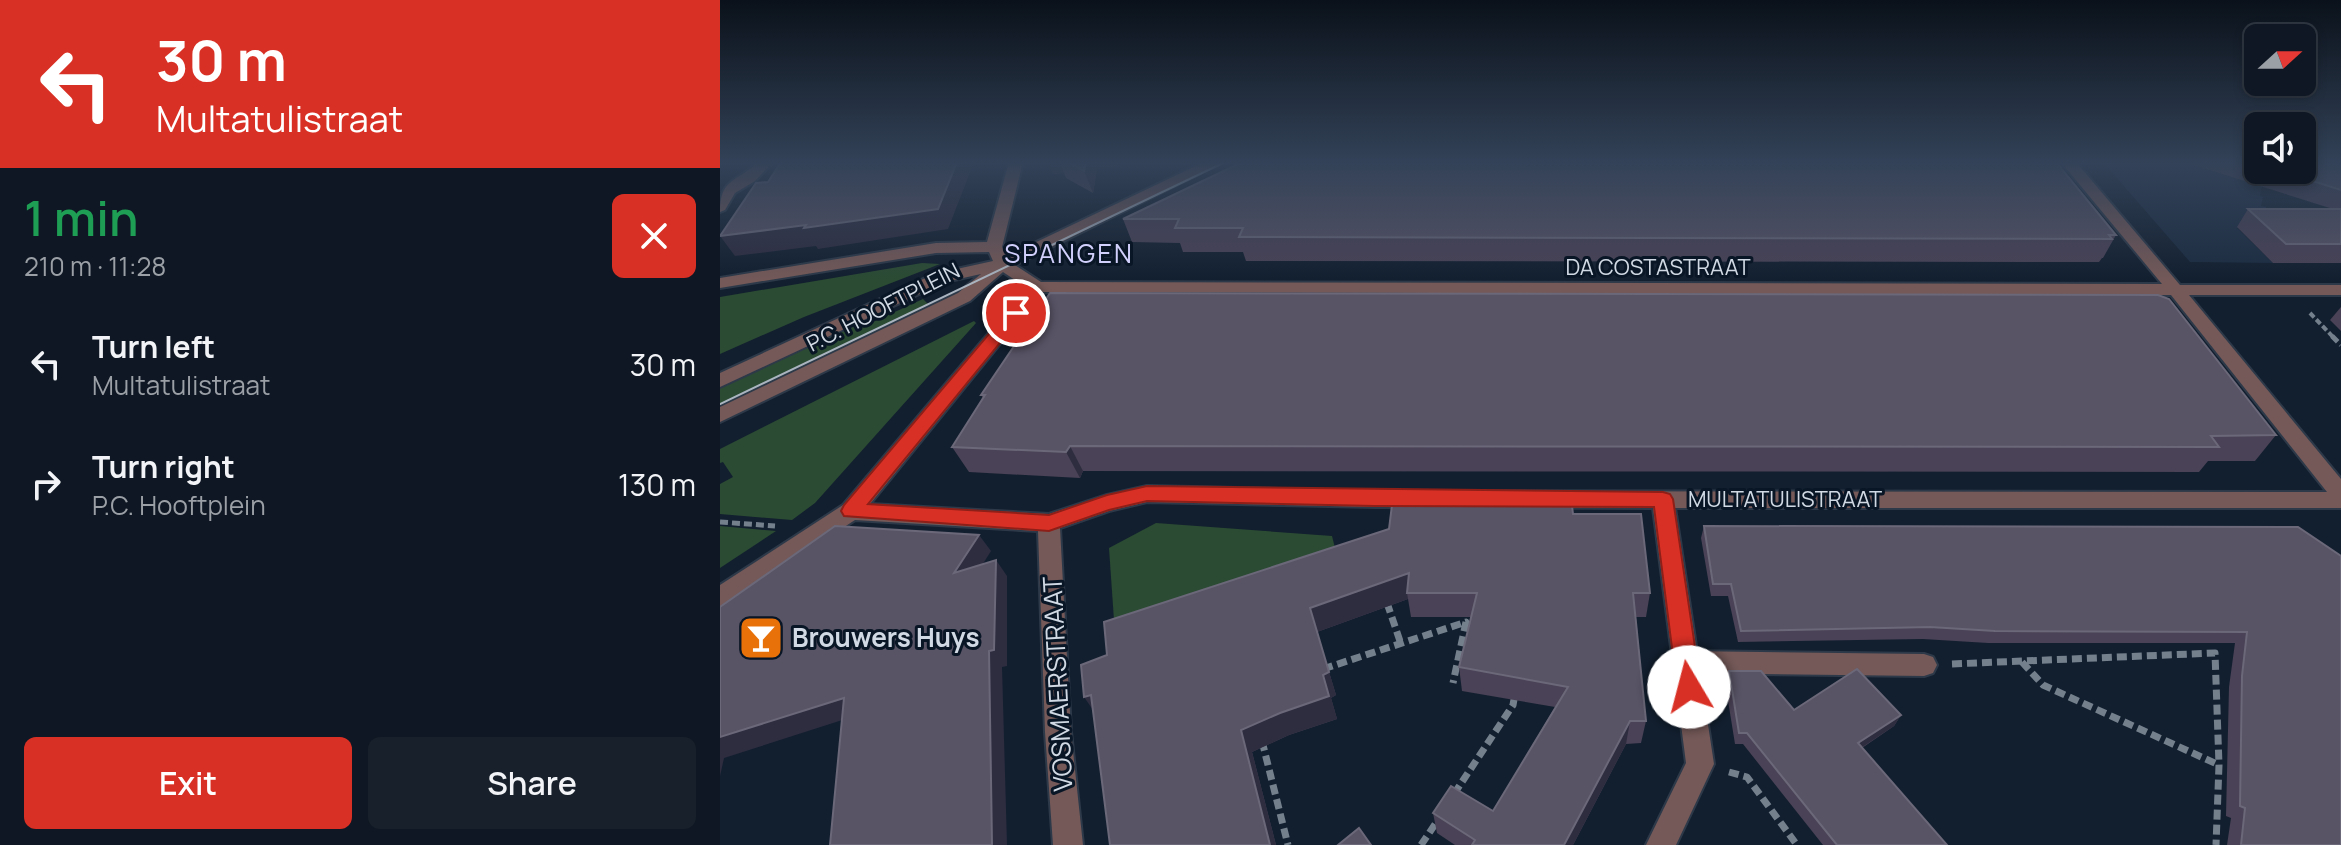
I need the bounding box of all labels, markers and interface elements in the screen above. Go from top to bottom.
text: 30 m [156,21,287,98]
north arrow [2244,24,2316,96]
map controls [2244,24,2316,184]
icon: left [24,32,128,136]
text: Multatulistraat [156,94,403,143]
button: sound [2244,112,2316,184]
text: 1 min [24,185,138,250]
button: close [612,194,696,278]
district label: SPANGEN [1004,235,1134,271]
text: 210 m · 11:28 [24,248,166,284]
street label: DA COSTASTRAAT [1565,252,1751,282]
street label: P.C. HOOFTPLEIN [801,255,965,359]
pin [982,279,1050,347]
icon: arrive [994,291,1038,335]
text: Turn left [92,326,215,367]
icon: left [24,342,68,386]
text: 30 m [630,344,696,385]
text: Multatulistraat [92,367,270,403]
text: Turn right [92,446,235,487]
icon: right [24,462,68,506]
text: 130 m [618,464,696,505]
street label: MULTATULISTRAAT [1688,484,1882,514]
text: P.C. Hooftplein [92,487,266,523]
street label: VOSMAERSTRAAT [1033,575,1081,793]
bar icon: Brouwers Huys [737,614,785,662]
place label: Brouwers Huys [792,619,980,655]
position arrow [1647,645,1731,729]
button: Exit [24,737,352,829]
button: Share [368,737,696,829]

